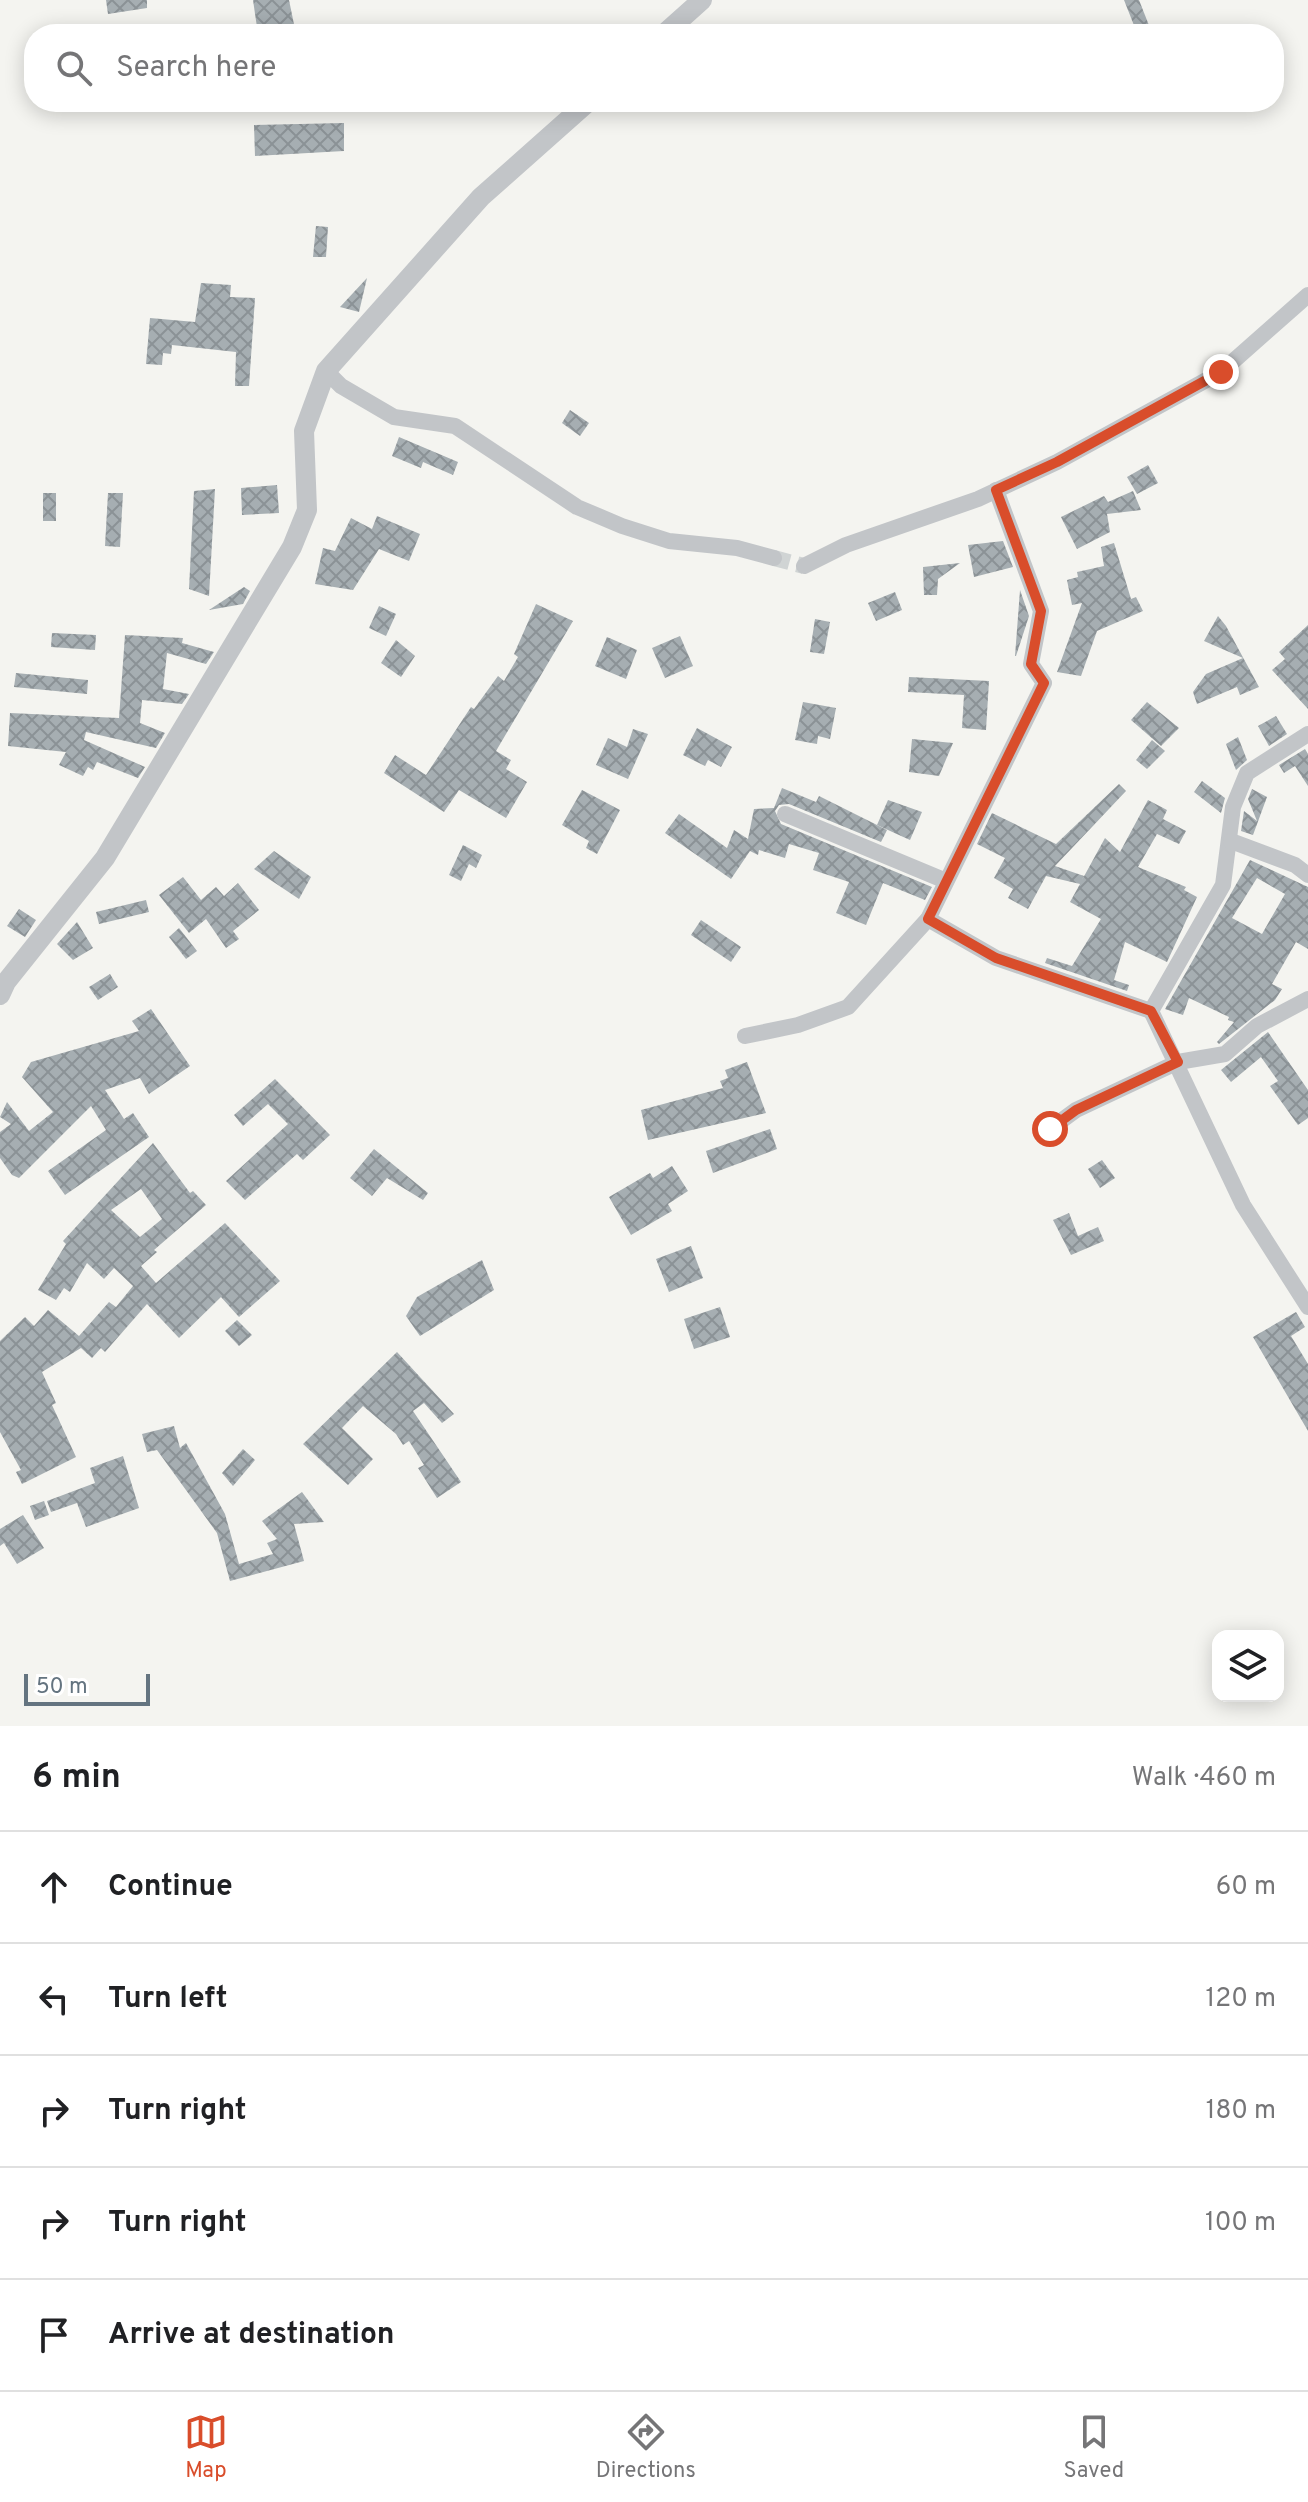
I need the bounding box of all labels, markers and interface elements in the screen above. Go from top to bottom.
search box [24,24,1284,112]
icon: search [52,46,96,90]
text: Search here [116,50,276,87]
route end [1203,354,1239,390]
route start [1032,1111,1068,1147]
map controls [1212,1630,1284,1702]
button: layers [1212,1630,1284,1702]
scale bar [24,1670,150,1706]
text: 50 m [36,1674,88,1701]
text: 6 min [32,1757,121,1800]
text: Walk · 460 m [1132,1762,1276,1795]
icon: ahead [32,1865,76,1909]
text: Continue [108,1869,233,1906]
text: 60 m [1216,1871,1276,1904]
icon: left [32,1977,76,2021]
text: Turn left [108,1981,228,2018]
text: 120 m [1206,1983,1276,2016]
icon: right [32,2089,76,2133]
text: Turn right [108,2093,246,2130]
text: 180 m [1206,2095,1276,2128]
icon: right [32,2201,76,2245]
text: Turn right [108,2205,246,2242]
text: 100 m [1205,2207,1276,2240]
icon: arrive [32,2313,76,2357]
text: Arrive at destination [108,2317,394,2354]
tab: Map [184,2410,228,2485]
tab: Directions [596,2410,696,2485]
tab: Saved [1064,2410,1124,2485]

